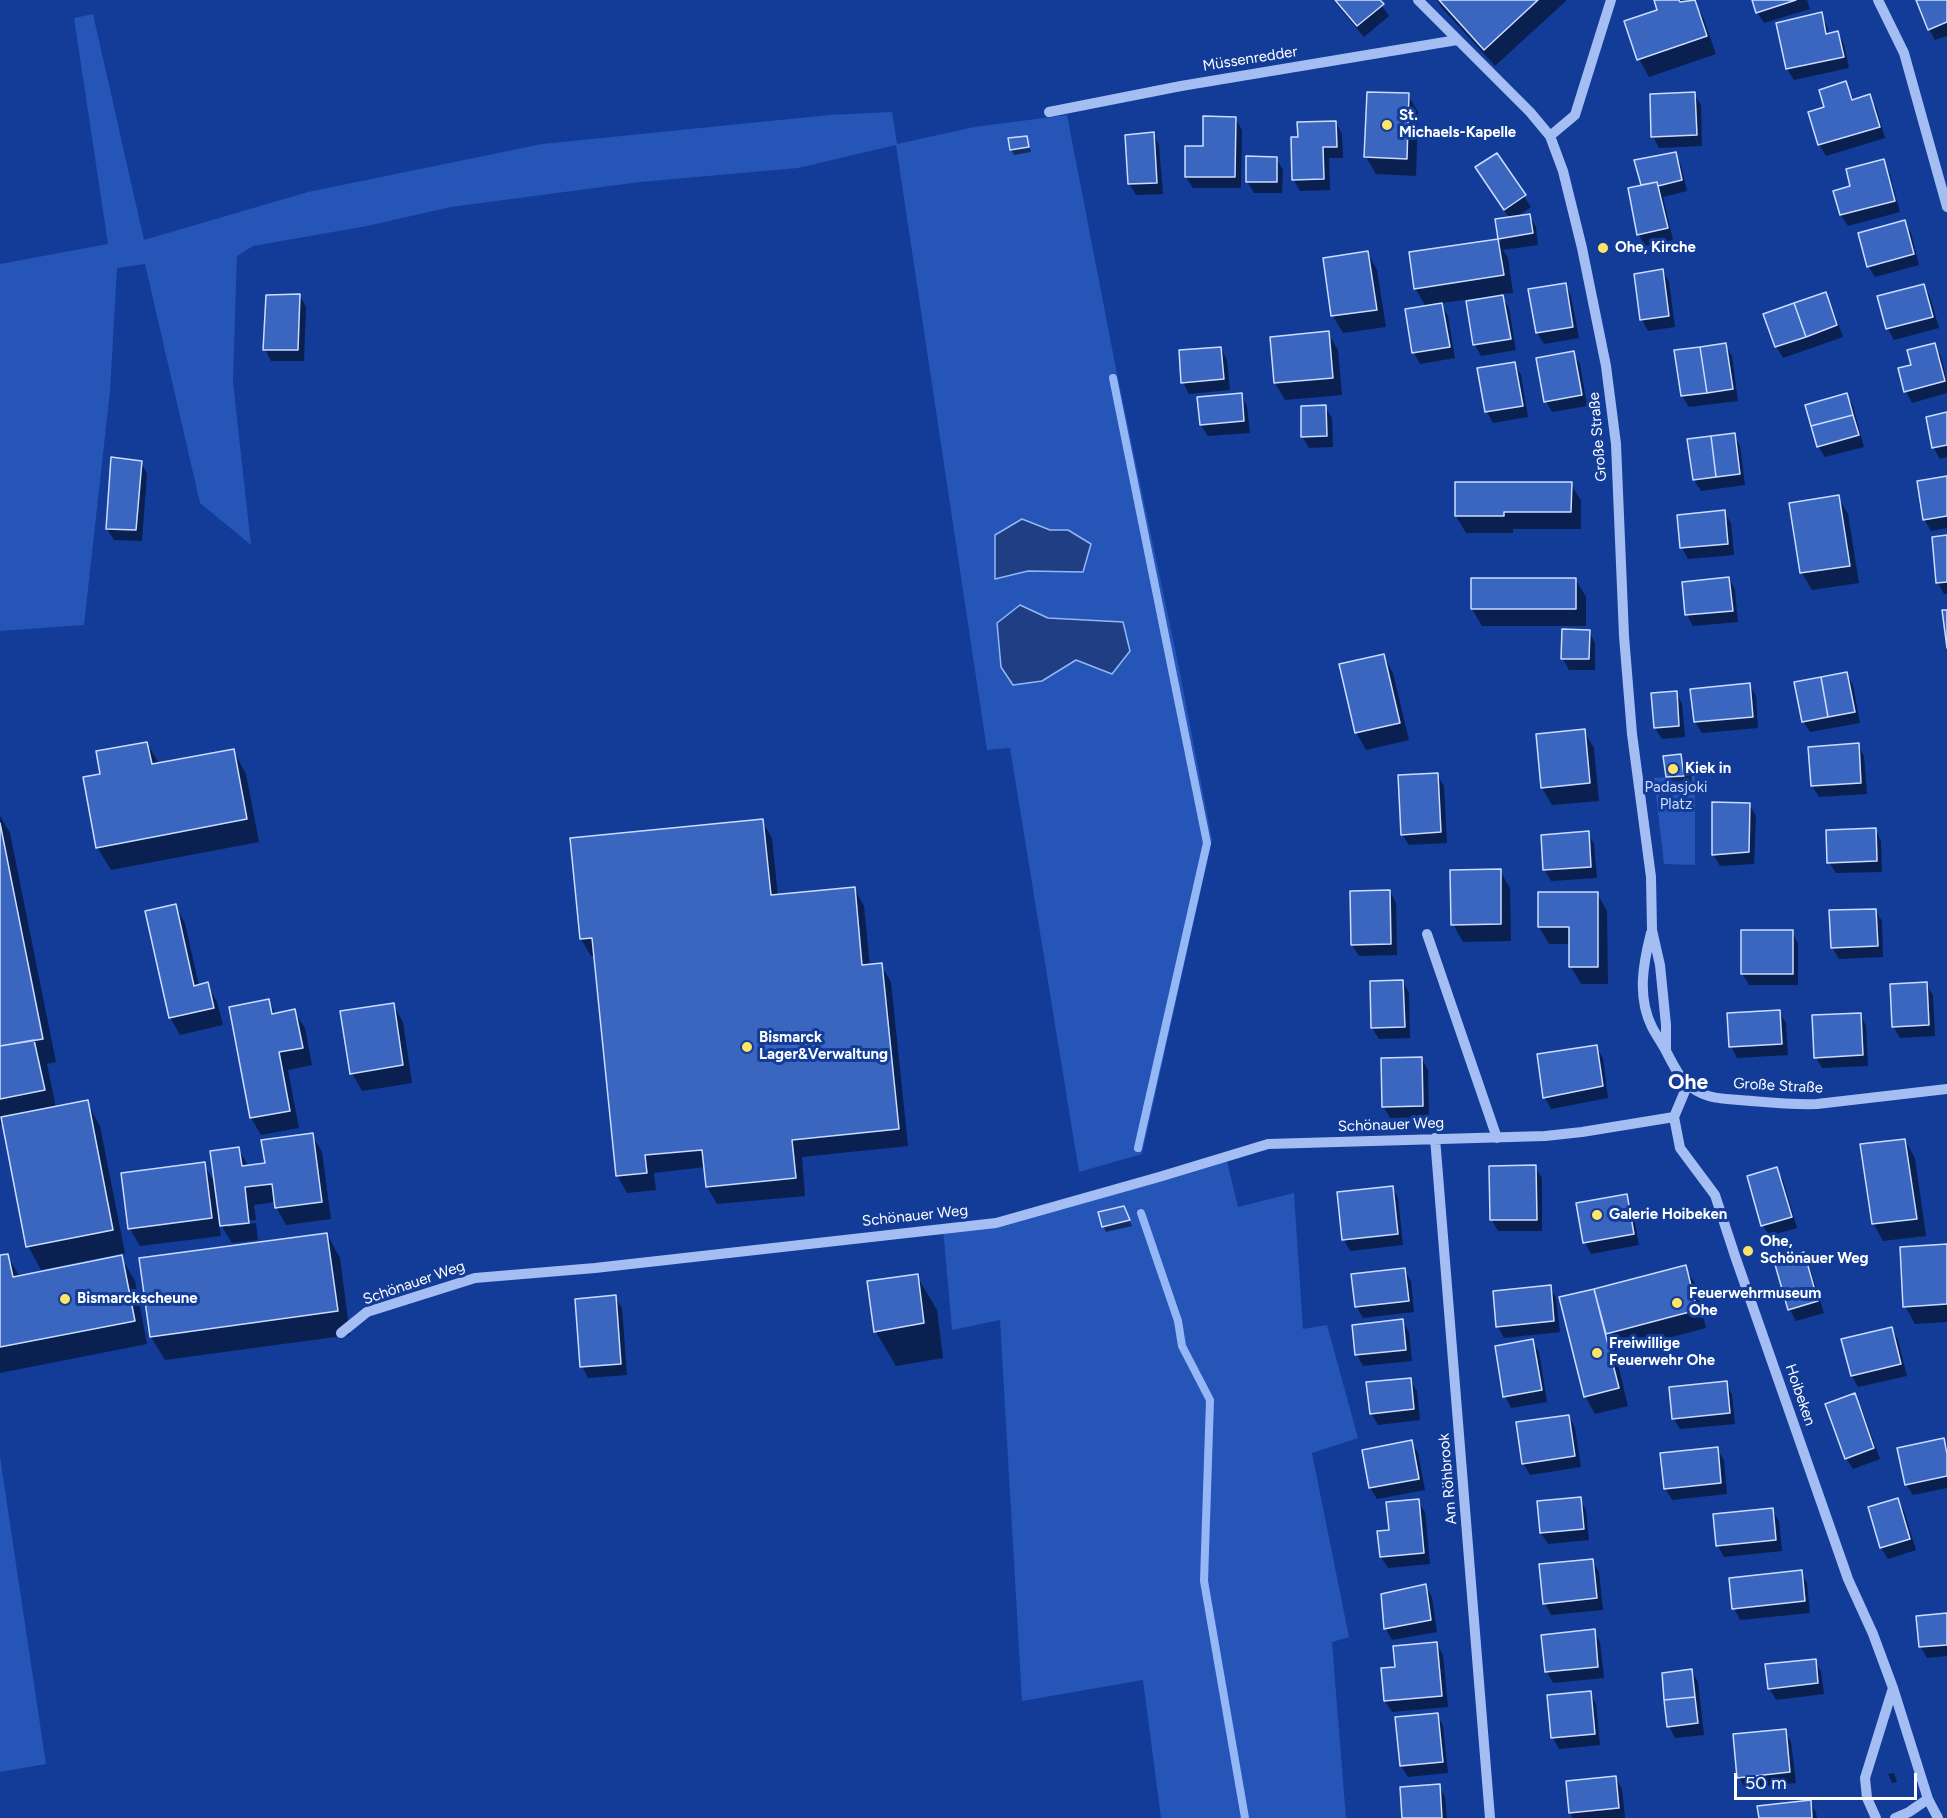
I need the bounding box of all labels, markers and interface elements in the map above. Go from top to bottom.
street label: Müssenredder [1201,43,1299,75]
place label: St. Michaels-Kapelle [1399,107,1516,142]
marker: St. Michaels-Kapelle [1380,118,1394,132]
place label: Ohe, Kirche [1615,239,1696,257]
marker: Ohe, Kirche [1596,241,1610,255]
street label: Große Straße [1585,391,1611,483]
place label: Kiek in [1685,760,1731,778]
marker: Kiek in [1666,762,1680,776]
park label: Padasjoki Platz [1644,779,1708,814]
place label: Bismarck Lager&Verwaltung [759,1029,888,1064]
marker: Bismarck Lager&Verwaltung [740,1040,754,1054]
district label: Ohe [1668,1070,1708,1096]
street label: Große Straße [1733,1075,1823,1097]
street label: Schönauer Weg [1337,1114,1445,1136]
street label: Schönauer Weg [861,1201,969,1231]
place label: Galerie Hoibeken [1609,1206,1727,1224]
marker: Galerie Hoibeken [1590,1208,1604,1222]
place label: Ohe, Schönauer Weg [1760,1233,1869,1268]
marker: Ohe, Schönauer Weg [1741,1244,1755,1258]
street label: Schönauer Weg [361,1257,467,1309]
place label: Feuerwehrmuseum Ohe [1689,1285,1821,1320]
place label: Bismarckscheune [77,1290,198,1308]
marker: Bismarckscheune [58,1292,72,1306]
marker: Feuerwehrmuseum Ohe [1670,1296,1684,1310]
place label: Freiwillige Feuerwehr Ohe [1609,1335,1715,1370]
marker: Freiwillige Feuerwehr Ohe [1590,1346,1604,1360]
street label: Hoibeken [1781,1362,1819,1428]
street label: Am Röhbrook [1435,1433,1461,1525]
scale bar [1737,1761,1920,1799]
text: 50 m [1745,1772,1787,1794]

